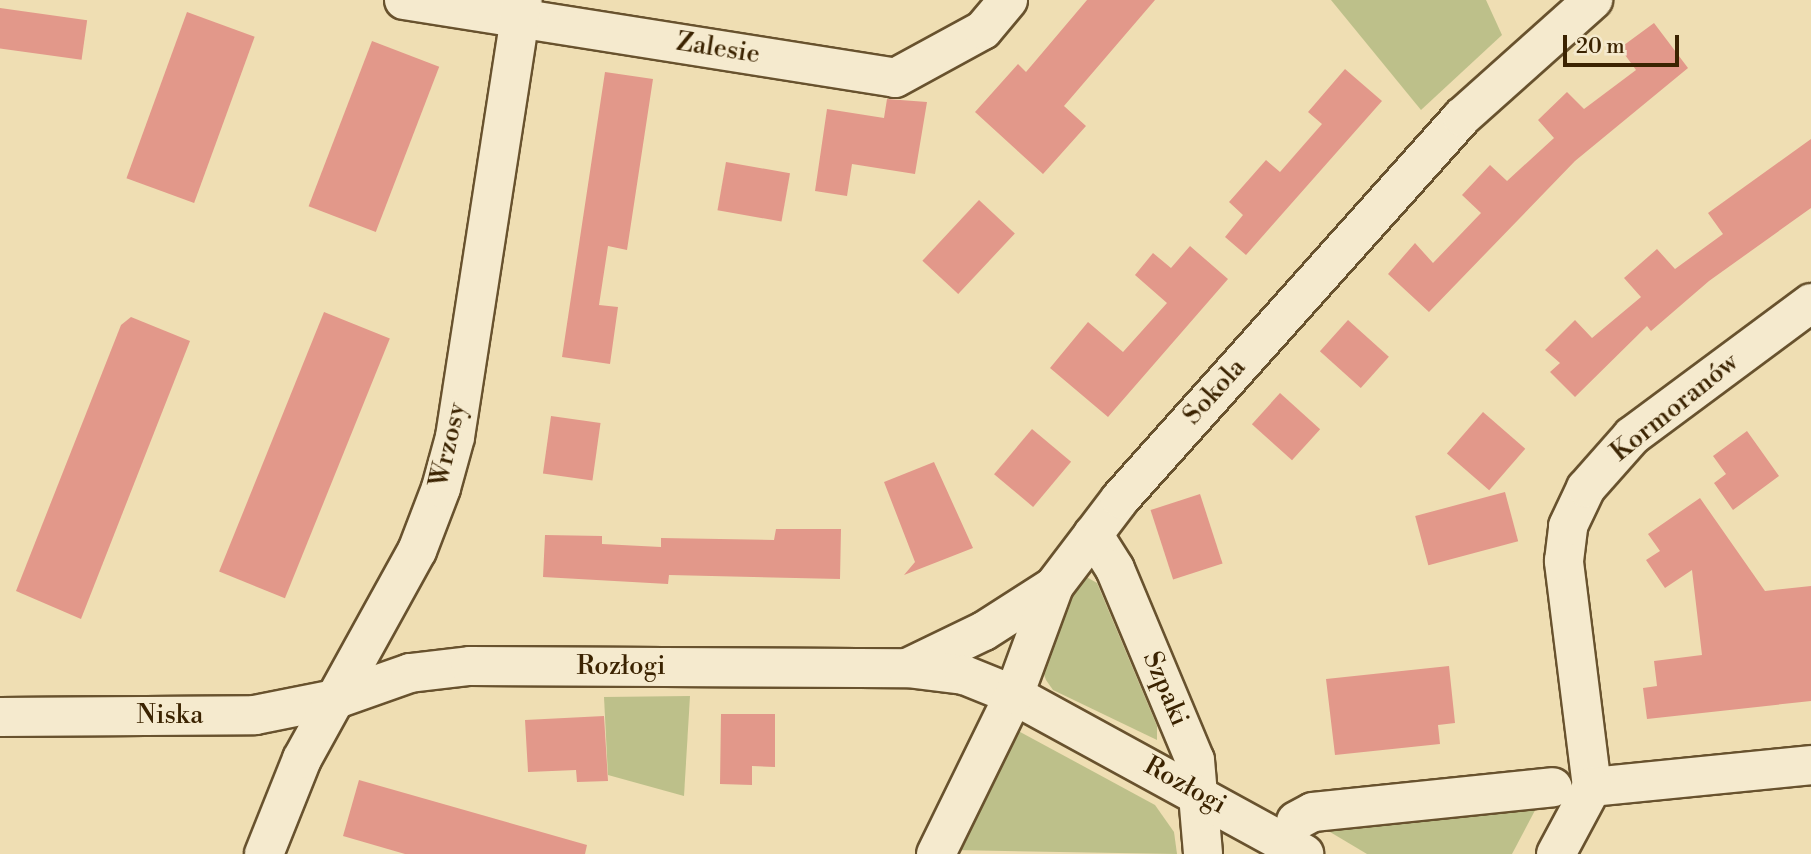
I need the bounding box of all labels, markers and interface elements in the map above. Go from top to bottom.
scale bar [1566,21,1682,65]
street label: Zalesie [674,27,762,71]
text: 20 m [1576,34,1625,60]
street label: Kormoranów [1605,347,1745,469]
street label: Sokola [1177,352,1253,432]
street label: Wrzosy [424,400,474,490]
street label: Szpaki [1135,647,1195,731]
street label: Rozłogi [576,651,666,683]
street label: Niska [137,700,203,732]
street label: Rozłogi [1138,751,1232,821]

